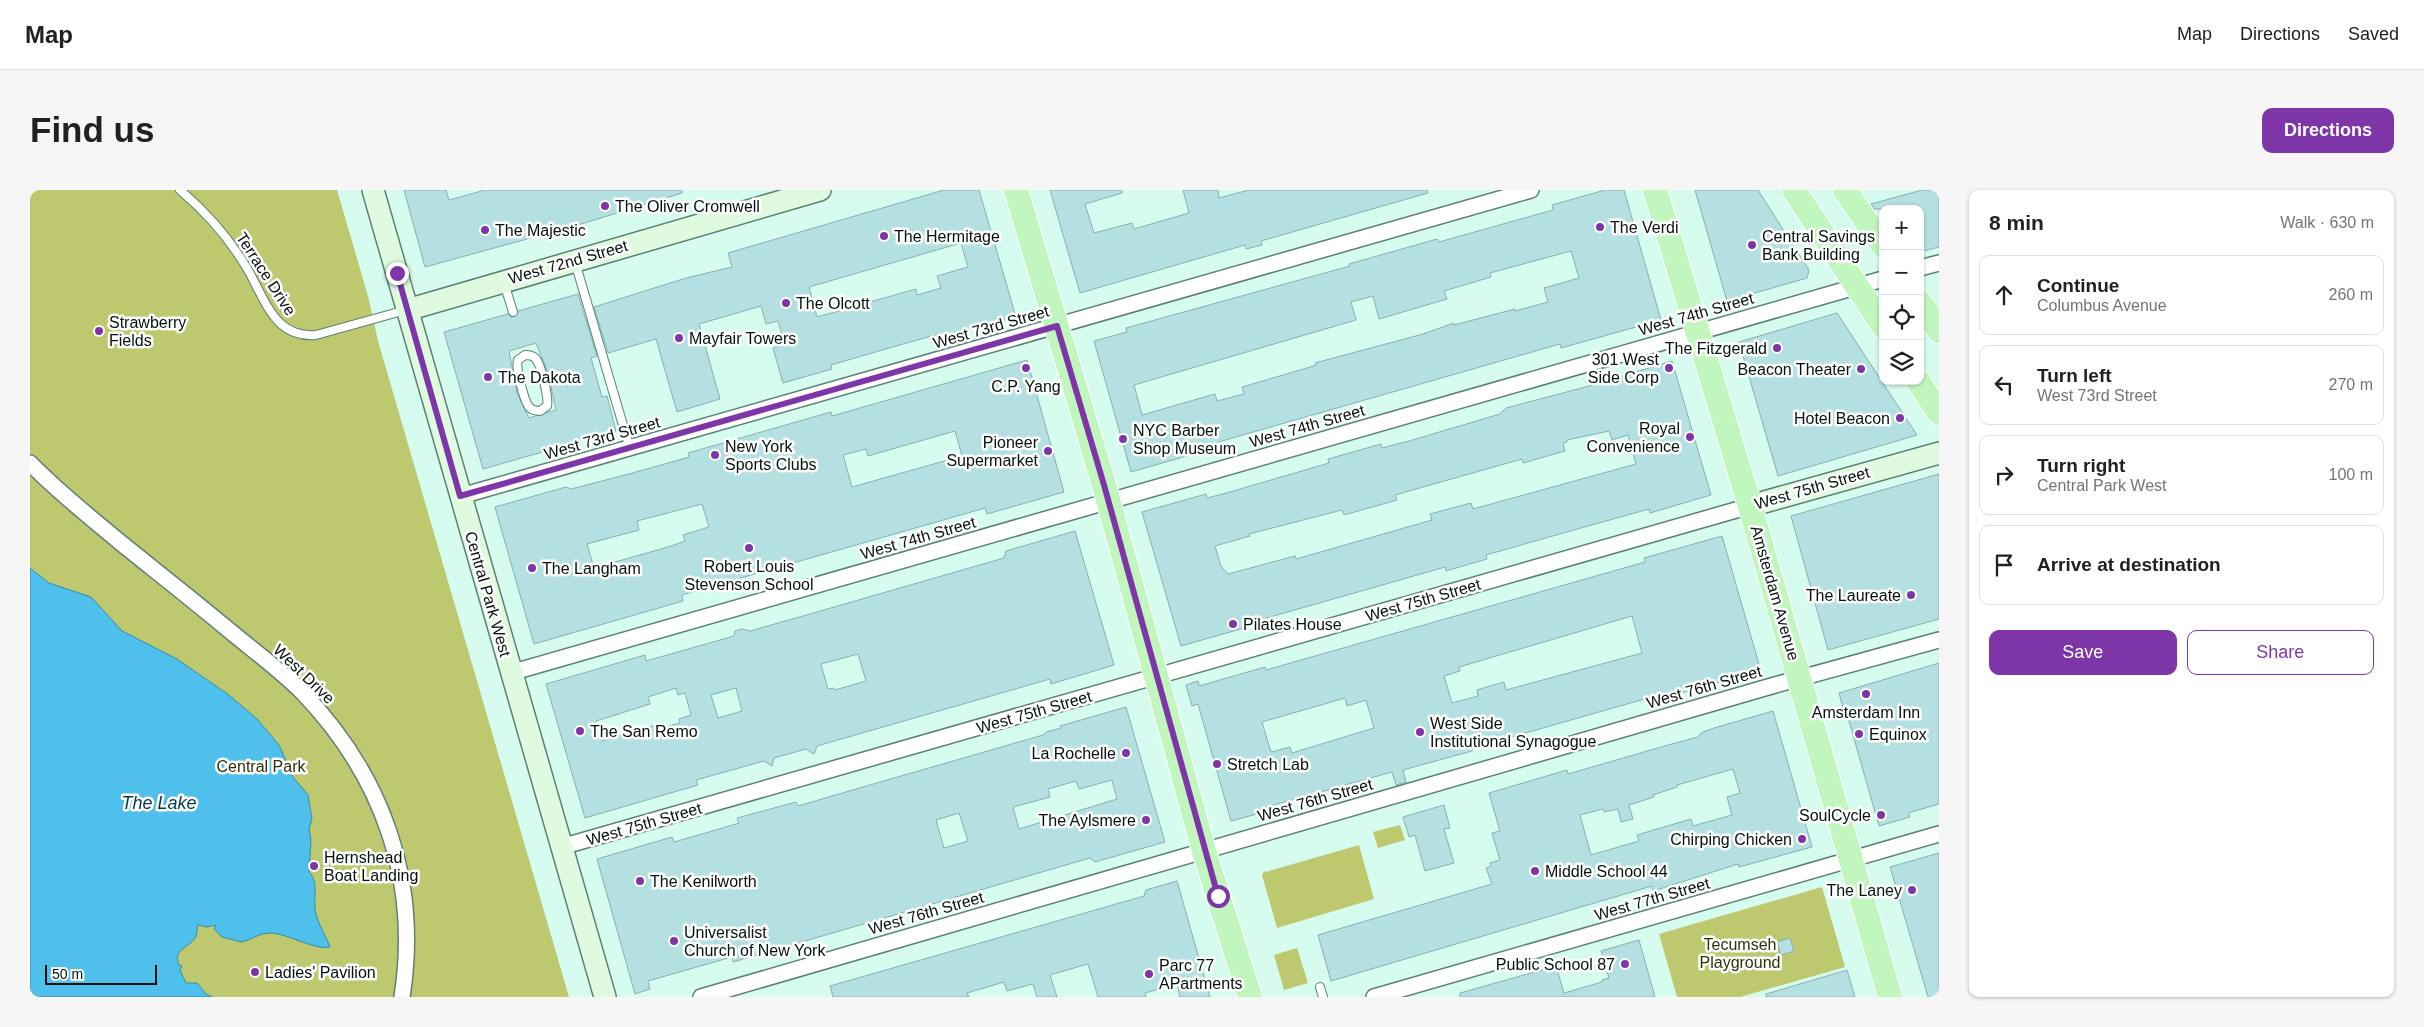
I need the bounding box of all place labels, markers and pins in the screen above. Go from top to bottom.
place label: The Oliver Cromwell [615,198,760,215]
marker: The Oliver Cromwell [599,200,611,212]
place label: The Verdi [1610,219,1678,236]
marker: The Verdi [1594,221,1606,233]
place label: The Majestic [495,222,586,239]
marker: The Majestic [479,224,491,236]
place label: The Hermitage [894,228,1000,245]
place label: Central Savings Bank Building [1762,228,1875,263]
marker: The Hermitage [878,230,890,242]
marker: Central Savings Bank Building [1746,239,1758,251]
place label: The Olcott [796,295,870,312]
marker: The Olcott [780,297,792,309]
place label: Strawberry Fields [109,314,186,349]
marker: Strawberry Fields [93,325,105,337]
place label: Mayfair Towers [689,330,796,347]
marker: Mayfair Towers [673,332,685,344]
place label: The Fitzgerald [1665,340,1767,357]
marker: The Fitzgerald [1771,342,1783,354]
place label: 301 West Side Corp [1588,351,1660,386]
place label: Beacon Theater [1737,361,1852,378]
marker: C.P. Yang [1020,362,1032,374]
marker: 301 West Side Corp [1663,362,1675,374]
marker: Beacon Theater [1855,363,1867,375]
place label: The Dakota [498,369,581,386]
marker: The Dakota [482,371,494,383]
place label: C.P. Yang [991,378,1061,395]
place label: Hotel Beacon [1794,410,1890,427]
marker: Hotel Beacon [1894,412,1906,424]
place label: Royal Convenience [1587,420,1680,455]
place label: NYC Barber Shop Museum [1133,422,1236,457]
marker: Royal Convenience [1684,431,1696,443]
marker: NYC Barber Shop Museum [1117,433,1129,445]
place label: Pioneer Supermarket [946,434,1039,469]
place label: New York Sports Clubs [725,438,817,473]
marker: Pioneer Supermarket [1042,445,1054,457]
marker: New York Sports Clubs [709,449,721,461]
marker: Robert Louis Stevenson School [743,542,755,554]
place label: Robert Louis Stevenson School [685,558,813,593]
place label: The Langham [542,560,641,577]
marker: The Langham [526,562,538,574]
place label: The Laureate [1806,587,1901,604]
marker: The Laureate [1905,589,1917,601]
place label: Pilates House [1243,616,1342,633]
marker: Pilates House [1227,618,1239,630]
marker: Amsterdam Inn [1860,688,1872,700]
place label: Amsterdam Inn [1812,704,1920,721]
place label: West Side Institutional Synagogue [1430,715,1596,750]
place label: The San Remo [590,723,698,740]
marker: The San Remo [574,725,586,737]
marker: West Side Institutional Synagogue [1414,726,1426,738]
place label: Equinox [1869,726,1927,743]
marker: Equinox [1853,728,1865,740]
place label: La Rochelle [1032,745,1116,762]
marker: La Rochelle [1120,747,1132,759]
place label: Stretch Lab [1227,756,1309,773]
marker: Stretch Lab [1211,758,1223,770]
place label: SoulCycle [1799,807,1871,824]
marker: SoulCycle [1875,809,1887,821]
place label: The Aylsmere [1038,812,1136,829]
marker: The Aylsmere [1140,814,1152,826]
place label: Chirping Chicken [1670,831,1792,848]
marker: Chirping Chicken [1796,833,1808,845]
place label: Hernshead Boat Landing [324,849,418,884]
marker: Hernshead Boat Landing [308,860,320,872]
place label: Middle School 44 [1545,863,1668,880]
marker: Middle School 44 [1529,865,1541,877]
place label: The Kenilworth [650,873,757,890]
marker: The Kenilworth [634,875,646,887]
place label: The Laney [1826,882,1902,899]
marker: The Laney [1906,884,1918,896]
place label: Universalist Church of New York [684,924,826,959]
marker: Universalist Church of New York [668,935,680,947]
place label: Public School 87 [1496,956,1615,973]
place label: Parc 77 APartments [1159,957,1243,992]
marker: Public School 87 [1619,958,1631,970]
place label: Ladies' Pavilion [265,964,376,981]
marker: Ladies' Pavilion [249,966,261,978]
marker: Parc 77 APartments [1143,968,1155,980]

